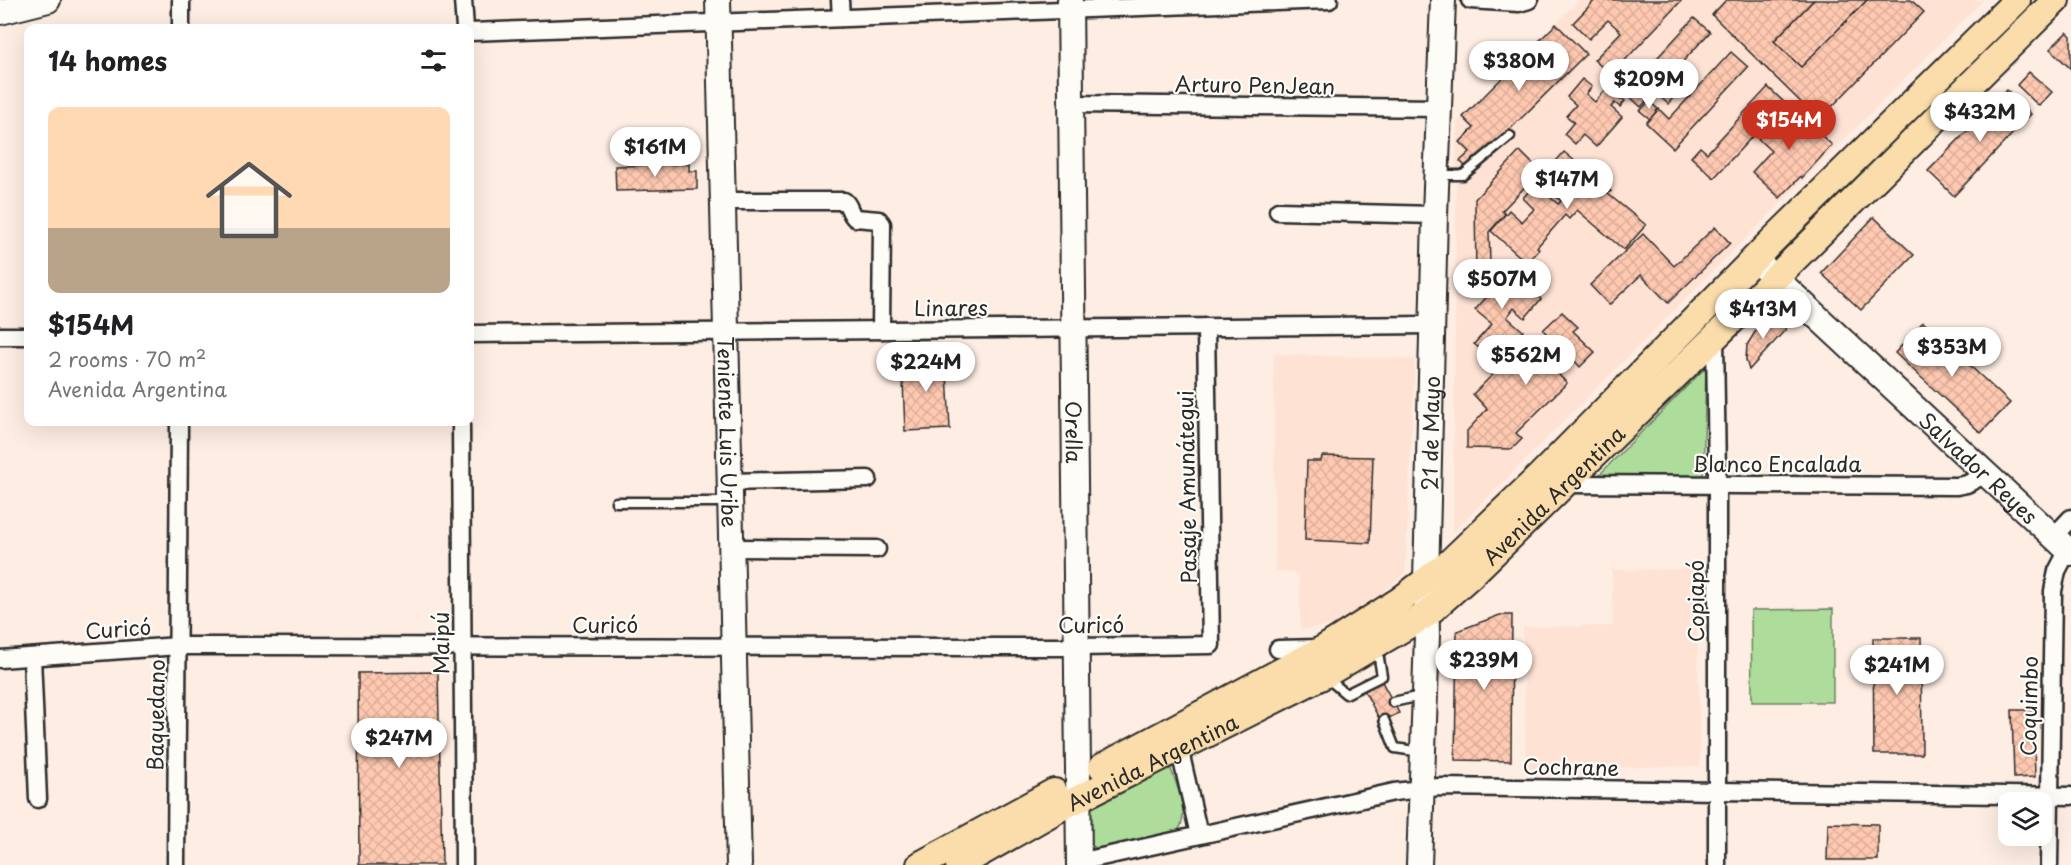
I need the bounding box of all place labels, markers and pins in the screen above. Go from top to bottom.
pin: $380M [1477,41,1561,92]
pin: $209M [1607,59,1691,110]
pin: $432M [1938,92,2022,143]
pin: $154M [1747,100,1831,151]
pin: $161M [613,127,697,178]
pin: $147M [1525,159,1609,210]
pin: $507M [1460,259,1544,310]
pin: $413M [1721,289,1805,340]
pin: $353M [1910,327,1994,378]
pin: $562M [1484,335,1568,386]
pin: $224M [884,342,968,393]
pin: $239M [1442,640,1526,691]
pin: $241M [1855,645,1939,696]
pin: $247M [357,718,441,769]

